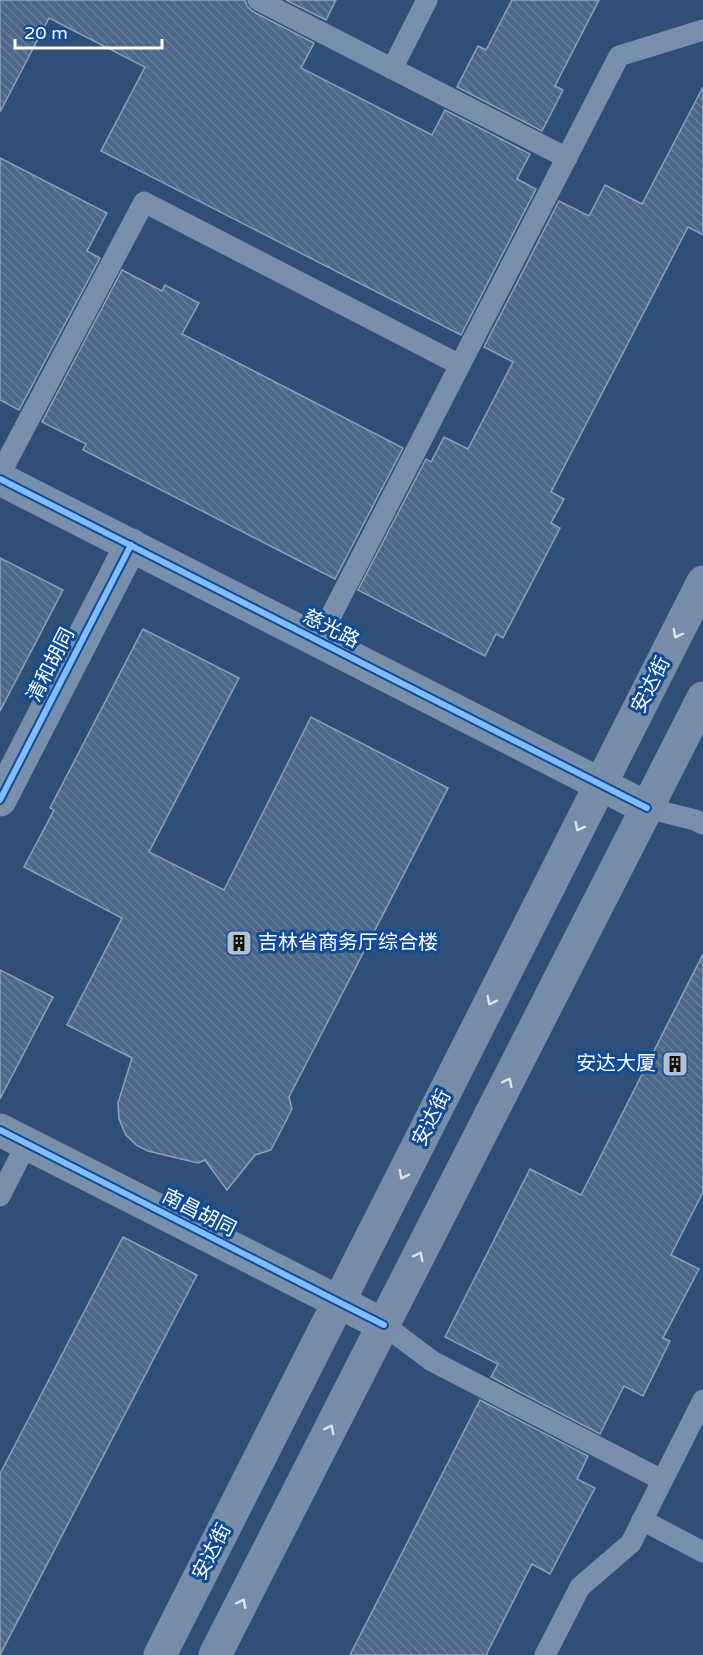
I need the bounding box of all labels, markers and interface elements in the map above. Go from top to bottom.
scale bar [15,12,162,50]
text: 20 m [24,22,68,44]
street label: 慈光路 [299,605,363,653]
street label: 清和胡同 [22,624,80,706]
one-way arrow [672,628,684,639]
street label: 安达街 [627,653,675,717]
one-way arrow [575,820,586,831]
building icon: 吉林省商务厅综合楼 [224,928,254,958]
place label: 吉林省商务厅综合楼 [258,931,438,955]
one-way arrow [487,994,499,1005]
building icon: 安达大厦 [660,1049,690,1079]
place label: 安达大厦 [576,1052,656,1076]
one-way arrow [500,1077,512,1088]
street label: 安达街 [408,1086,456,1150]
one-way arrow [399,1169,411,1180]
street label: 南昌胡同 [158,1184,240,1242]
one-way arrow [412,1251,423,1262]
one-way arrow [323,1425,335,1436]
street label: 安达街 [188,1520,236,1584]
one-way arrow [234,1598,246,1609]

